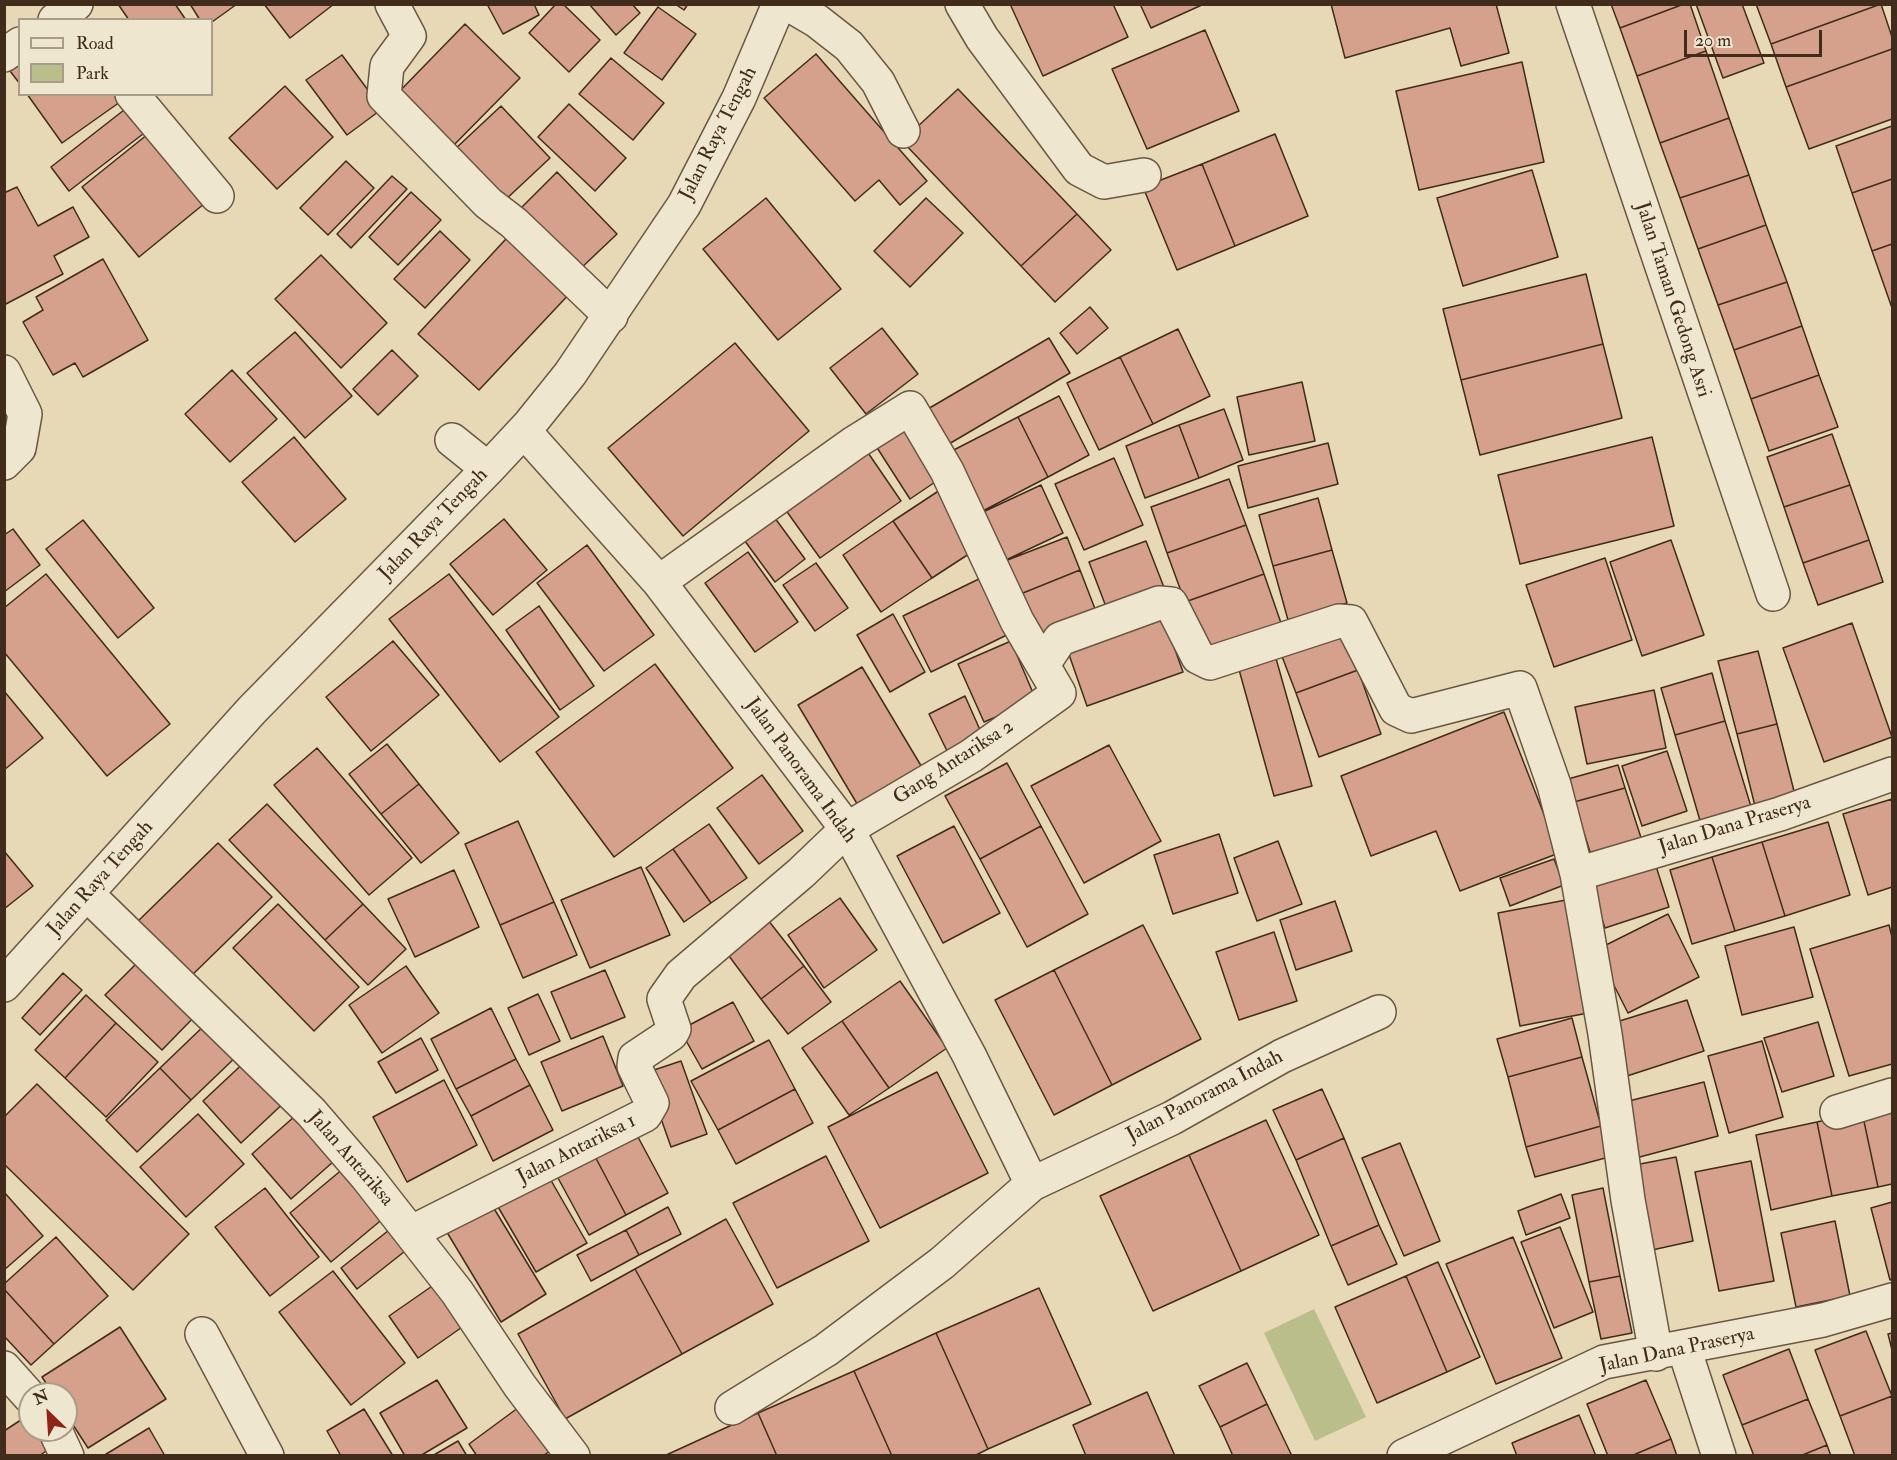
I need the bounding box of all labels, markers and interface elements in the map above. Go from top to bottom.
legend [18,18,213,96]
scale bar [1687,18,1825,56]
text: 20 m [1695,29,1731,52]
text: Road [76,32,114,55]
text: Park [76,62,109,85]
street label: Jalan Raya Tengah [675,63,763,205]
street label: Jalan Taman Gedong Asri [1629,199,1715,401]
street label: Jalan Raya Tengah [374,464,494,586]
street label: Jalan Panorama Indah [739,694,861,848]
street label: Gang Antariksa 2 [889,715,1019,811]
street label: Jalan Dana Praserya [1656,791,1814,861]
street label: Jalan Raya Tengah [43,816,159,942]
street label: Jalan Panorama Indah [1123,1046,1287,1148]
street label: Jalan Antariksa [302,1106,398,1212]
street label: Jalan Antariksa 1 [514,1110,640,1190]
street label: Jalan Dana Praserya [1597,1323,1757,1379]
north arrow [18,1382,78,1442]
text: N [31,1385,52,1410]

